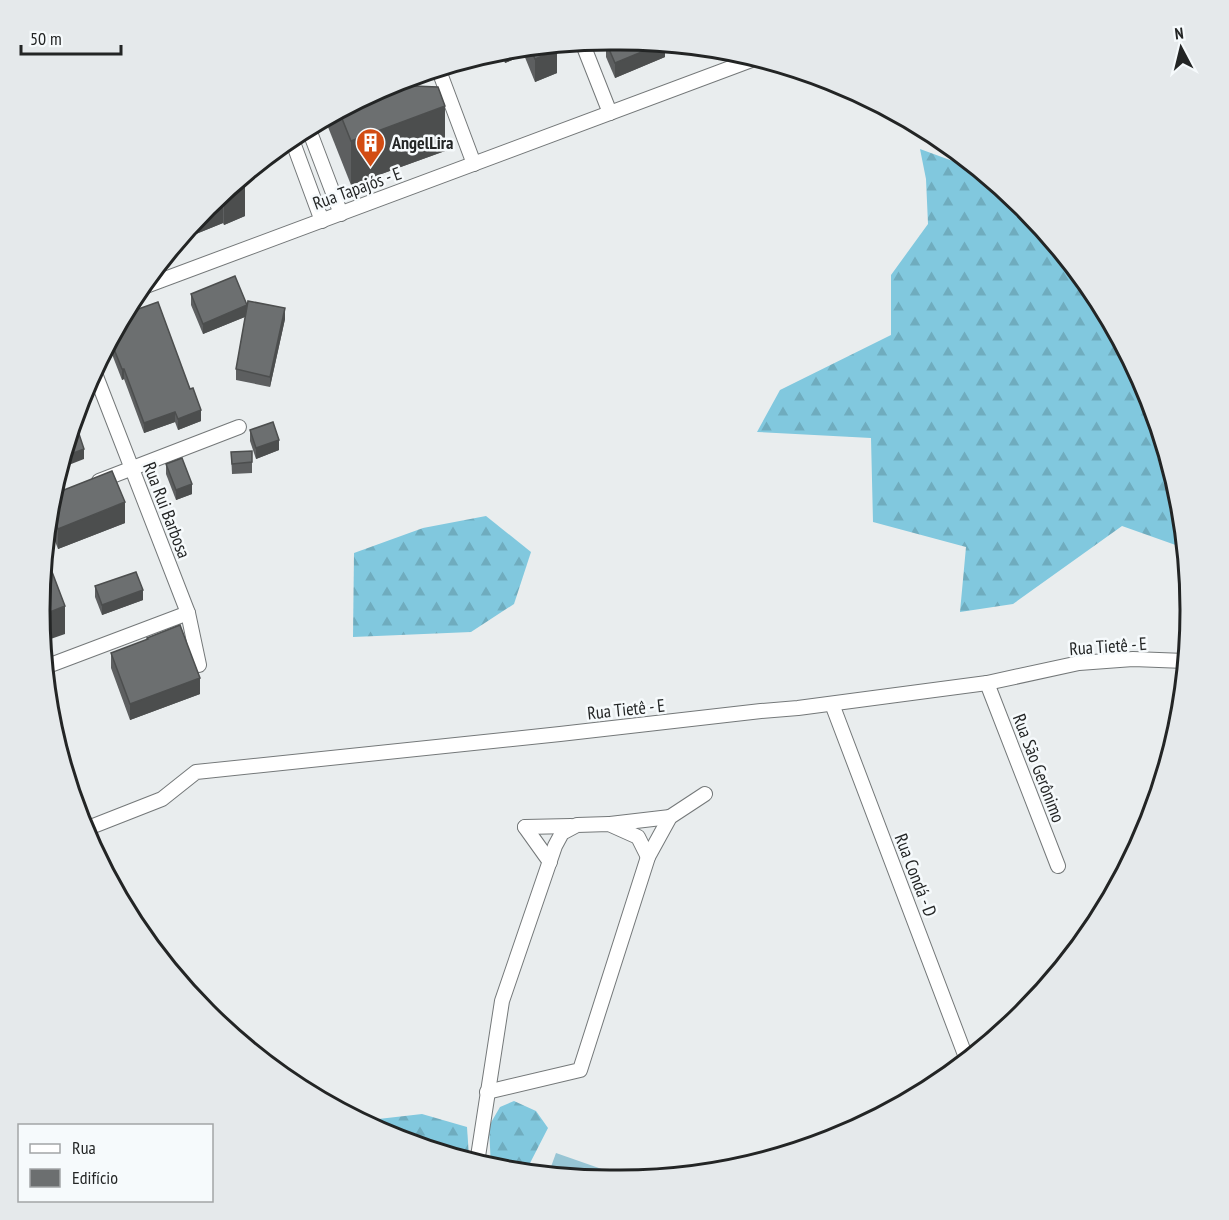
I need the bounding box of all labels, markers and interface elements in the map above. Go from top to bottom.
scale bar [21,18,122,56]
north arrow [1151,18,1211,78]
text: N [1174,23,1185,44]
text: 50 m [30,27,62,50]
building icon: AngelLira [355,126,387,168]
place label: AngelLira [391,131,454,154]
street label: Rua Tapajós - E [310,161,404,215]
street label: Rua Rui Barbosa [138,459,196,561]
street label: Rua Tietê - E [1068,632,1148,660]
street label: Rua Tietê - E [586,693,666,725]
street label: Rua São Gerônimo [1008,711,1070,826]
street label: Rua Condá - D [890,830,942,920]
legend [18,1124,213,1202]
text: Rua [72,1136,96,1159]
text: Edifício [72,1166,118,1189]

